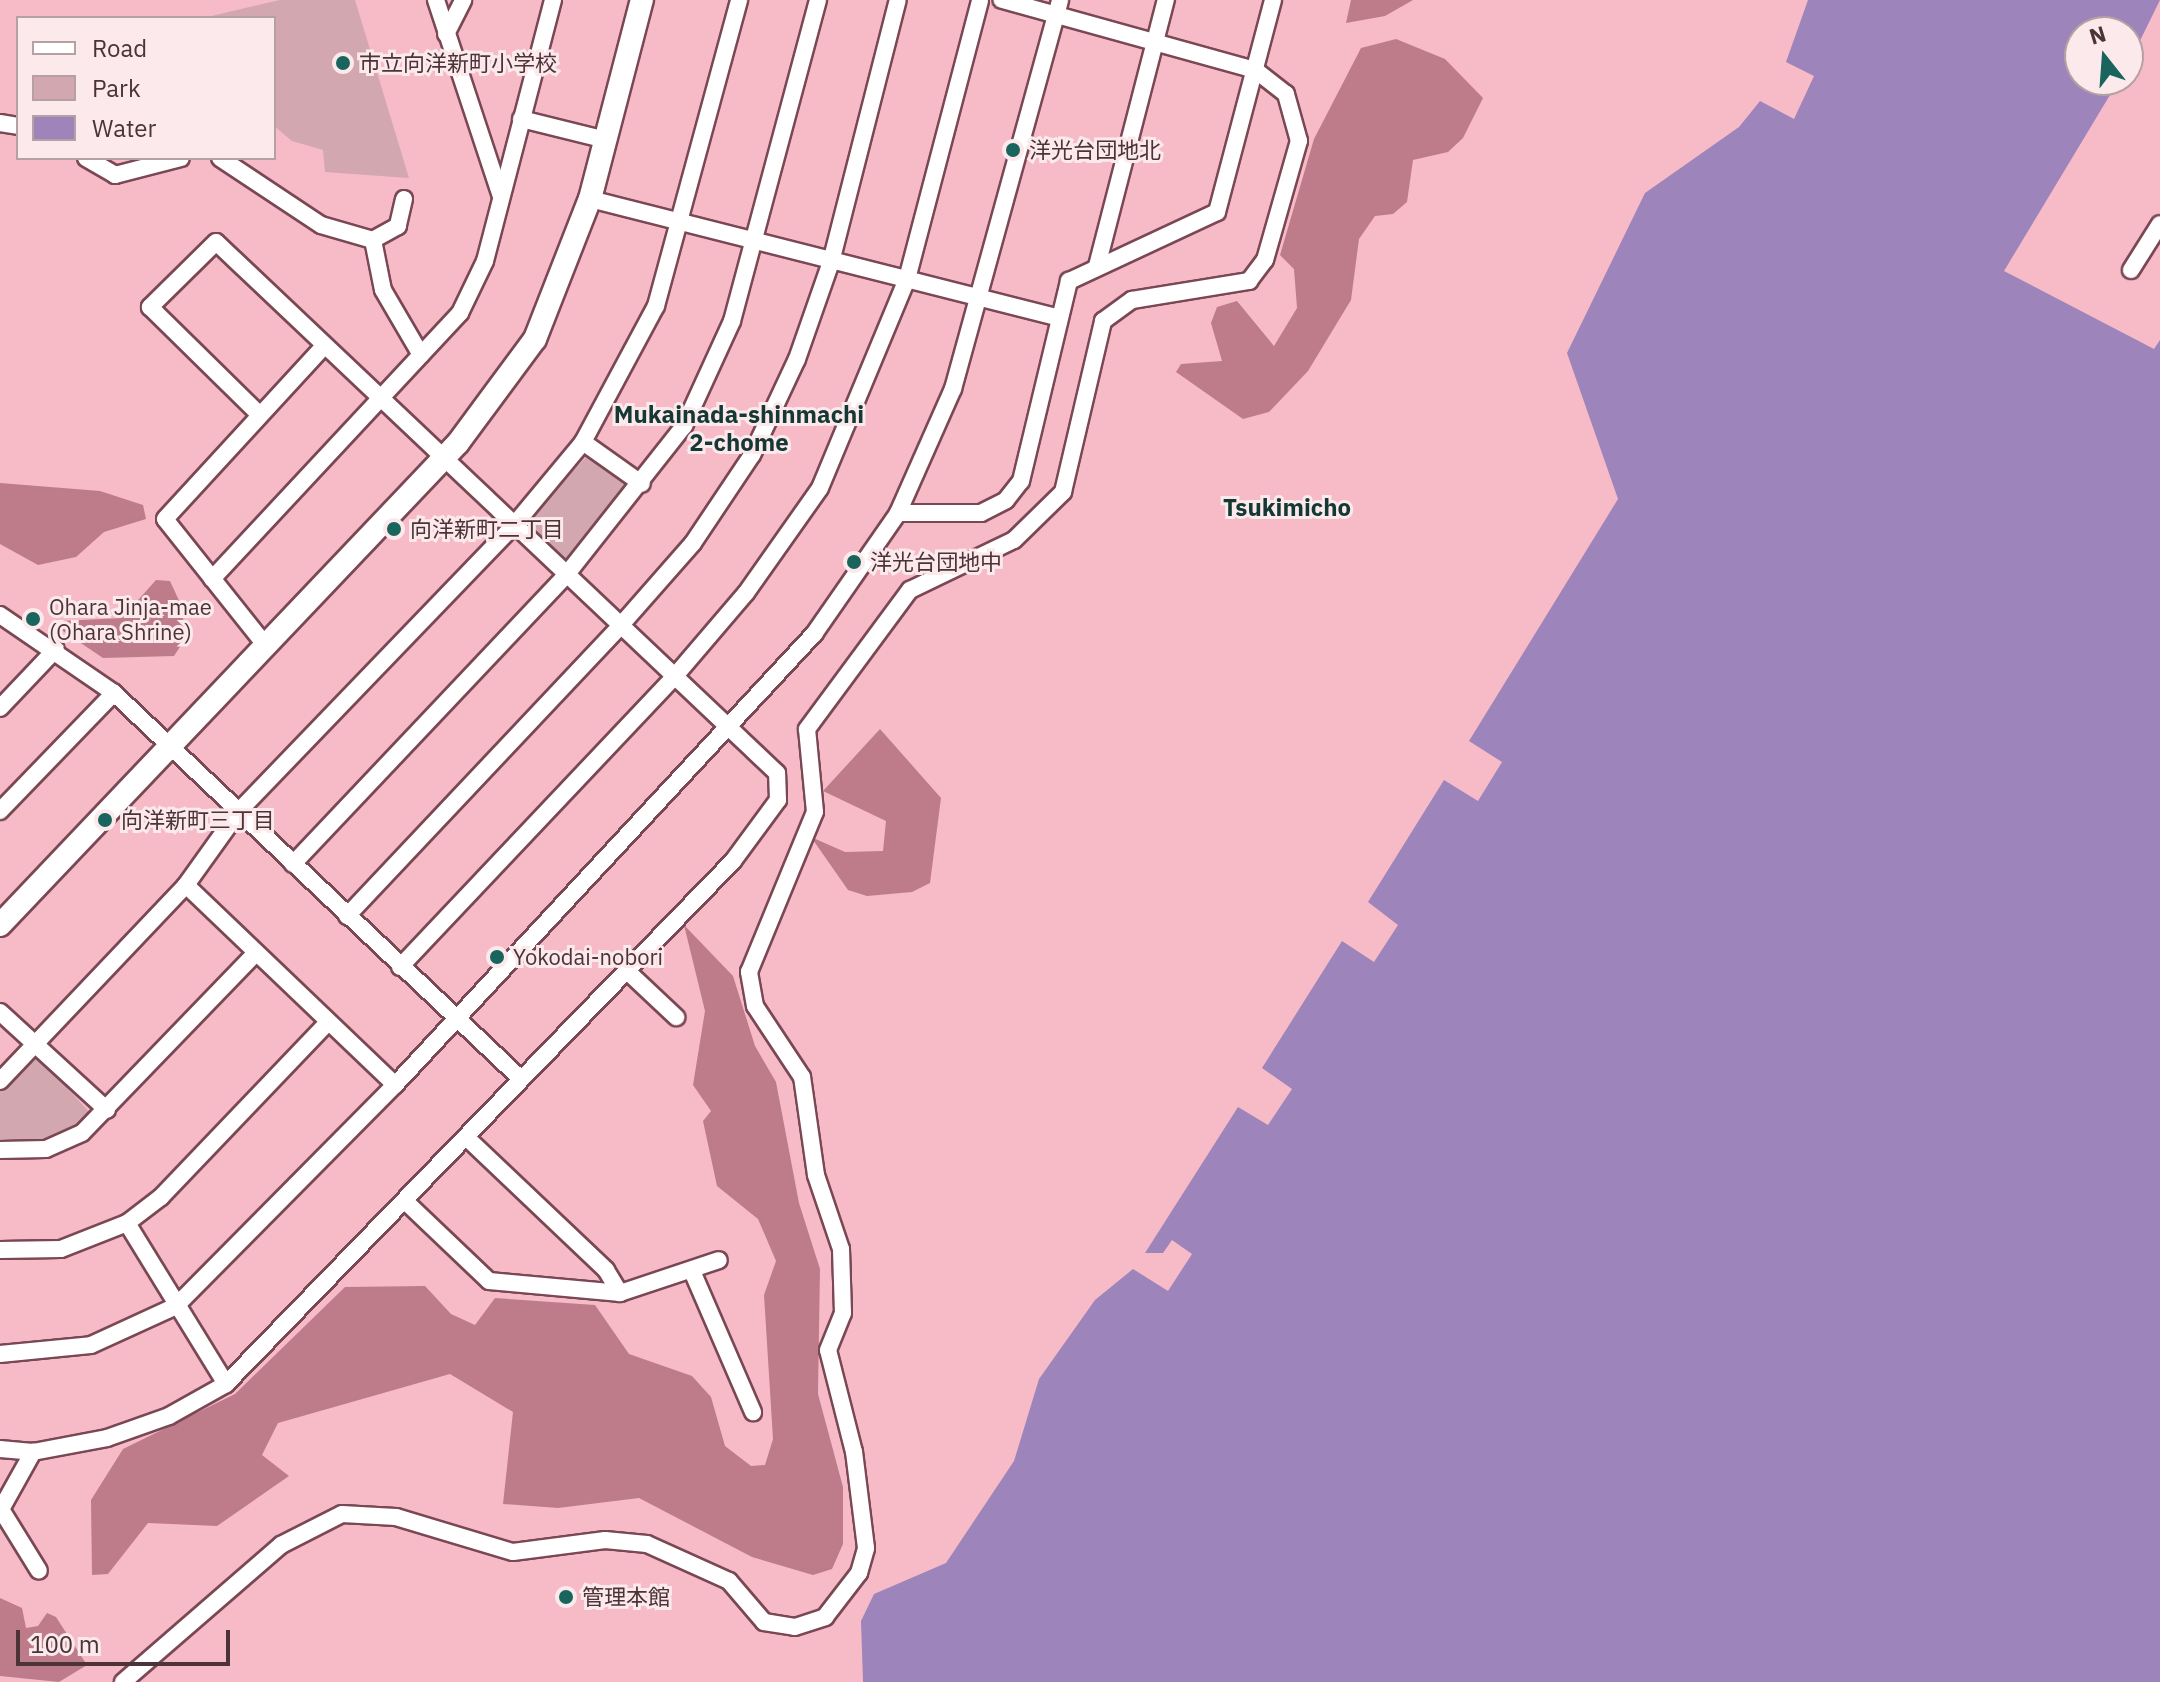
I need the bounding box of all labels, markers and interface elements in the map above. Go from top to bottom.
legend [16,16,276,160]
north arrow [2064,16,2144,96]
text: N [2086,18,2109,51]
text: Road [92,32,147,64]
place label: 市立向洋新町小学校 [359,50,557,76]
marker: 市立向洋新町小学校 [334,54,352,72]
text: Park [92,72,141,104]
text: Water [92,112,156,144]
place label: 洋光台団地北 [1029,137,1161,163]
marker: 洋光台団地北 [1004,141,1022,159]
district label: Mukainada-shinmachi 2-chome [614,401,864,457]
district label: Tsukimicho [1223,494,1351,522]
place label: 向洋新町二丁目 [410,516,564,542]
marker: 向洋新町二丁目 [385,520,403,538]
place label: 洋光台団地中 [870,549,1002,575]
marker: 洋光台団地中 [845,553,863,571]
place label: Ohara Jinja-mae (Ohara Shrine) [49,593,212,644]
marker: Ohara Jinja-mae (Ohara Shrine) [24,610,42,628]
place label: 向洋新町三丁目 [121,807,275,833]
marker: 向洋新町三丁目 [96,811,114,829]
place label: Yokodai-nobori [513,944,663,970]
marker: Yokodai-nobori [488,948,506,966]
place label: 管理本館 [582,1584,670,1610]
marker: 管理本館 [557,1588,575,1606]
scale bar [20,1614,234,1664]
text: 100 m [30,1628,100,1660]

